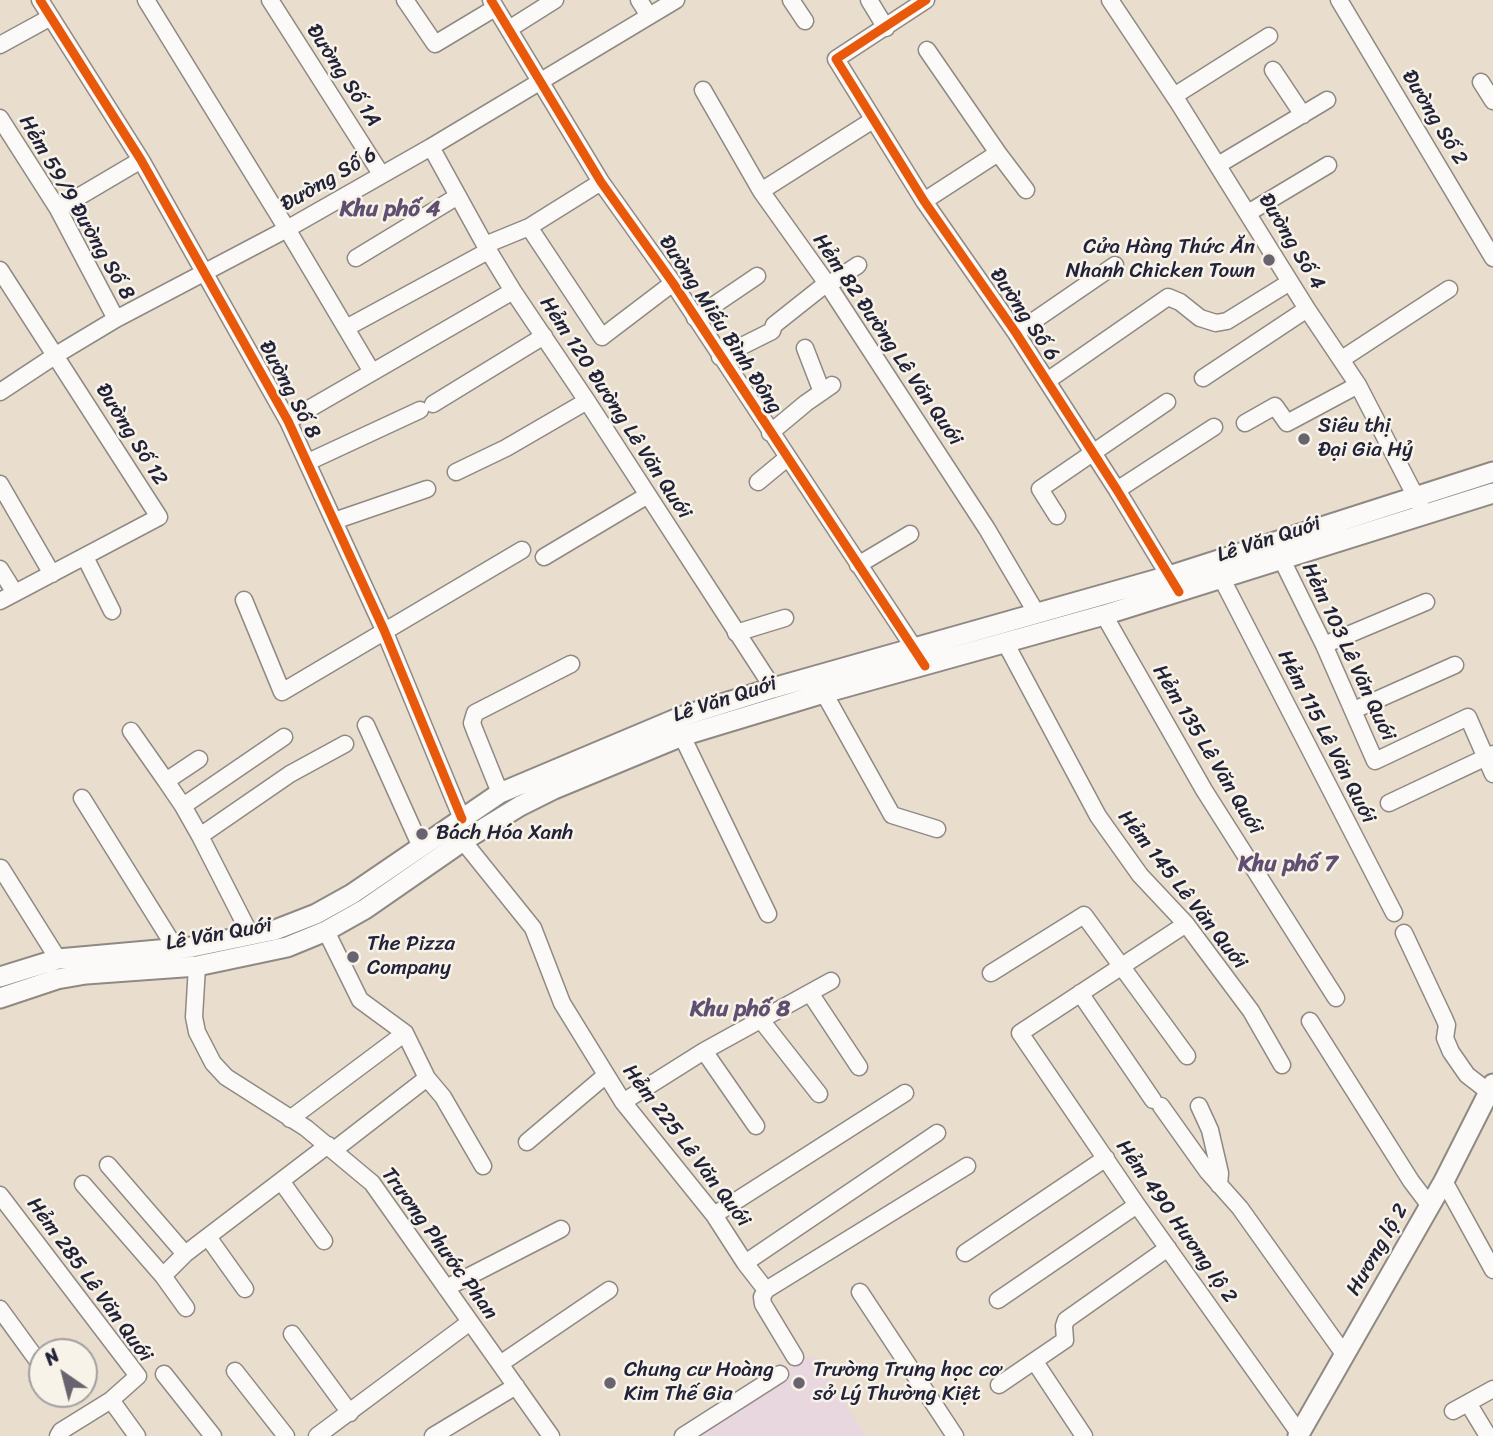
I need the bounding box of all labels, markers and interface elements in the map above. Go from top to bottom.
street label: Đường Số 1A [300,20,386,132]
street label: Đường Số 2 [1396,66,1472,170]
street label: Hẻm 59/9 Đường Số 8 [13,111,139,305]
street label: Đường Số 6 [277,142,381,218]
street label: Đường Số 4 [1252,189,1330,295]
district label: Khu phố 4 [340,196,440,224]
street label: Hẻm 82 Đường Lê Văn Quới [807,229,967,451]
street label: Đường Miếu Bình Đông [653,231,787,419]
place label: Cửa Hàng Thức Ăn Nhanh Chicken Town [1066,235,1255,285]
marker: Cửa Hàng Thức Ăn Nhanh Chicken Town [1261,252,1277,268]
street label: Đường Số 6 [984,264,1064,366]
street label: Hẻm 120 Đường Lê Văn Quới [534,292,696,524]
street label: Đường Số 8 [253,337,325,443]
street label: Đường Số 12 [90,379,172,491]
place label: Siêu thị Đại Gia Hỷ [1318,414,1413,464]
marker: Siêu thị Đại Gia Hỷ [1296,431,1312,447]
street label: Lê Văn Quới [1214,511,1324,569]
street label: Hẻm 103 Lê Văn Quới [1296,559,1400,745]
street label: Hẻm 115 Lê Văn Quới [1271,646,1381,828]
street label: Hẻm 135 Lê Văn Quới [1146,661,1268,839]
street label: Lê Văn Quới [670,671,780,729]
street label: Hẻm 145 Lê Văn Quới [1112,805,1252,975]
place label: Bách Hóa Xanh [436,821,573,847]
marker: Bách Hóa Xanh [414,826,430,842]
district label: Khu phố 7 [1238,851,1338,879]
street label: Lê Văn Quới [164,913,274,957]
place label: The Pizza Company [367,932,455,982]
marker: The Pizza Company [345,949,361,965]
district label: Khu phố 8 [690,996,790,1024]
street label: Hẻm 225 Lê Văn Quới [617,1060,755,1232]
street label: Hẻm 490 Hương lộ 2 [1110,1135,1242,1309]
street label: Trương Phước Phan [375,1163,503,1325]
street label: Hẻm 285 Lê Văn Quới [21,1193,157,1367]
street label: Hương lộ 2 [1342,1200,1414,1300]
north arrow [28,1338,98,1408]
text: N [37,1340,67,1374]
place label: Chung cư Hoàng Kim Thế Gia [624,1358,774,1408]
place label: Trường Trung học cơ sở Lý Thường Kiệt [813,1358,1002,1408]
marker: Chung cư Hoàng Kim Thế Gia [602,1375,618,1391]
marker: Trường Trung học cơ sở Lý Thường Kiệt [791,1375,807,1391]

